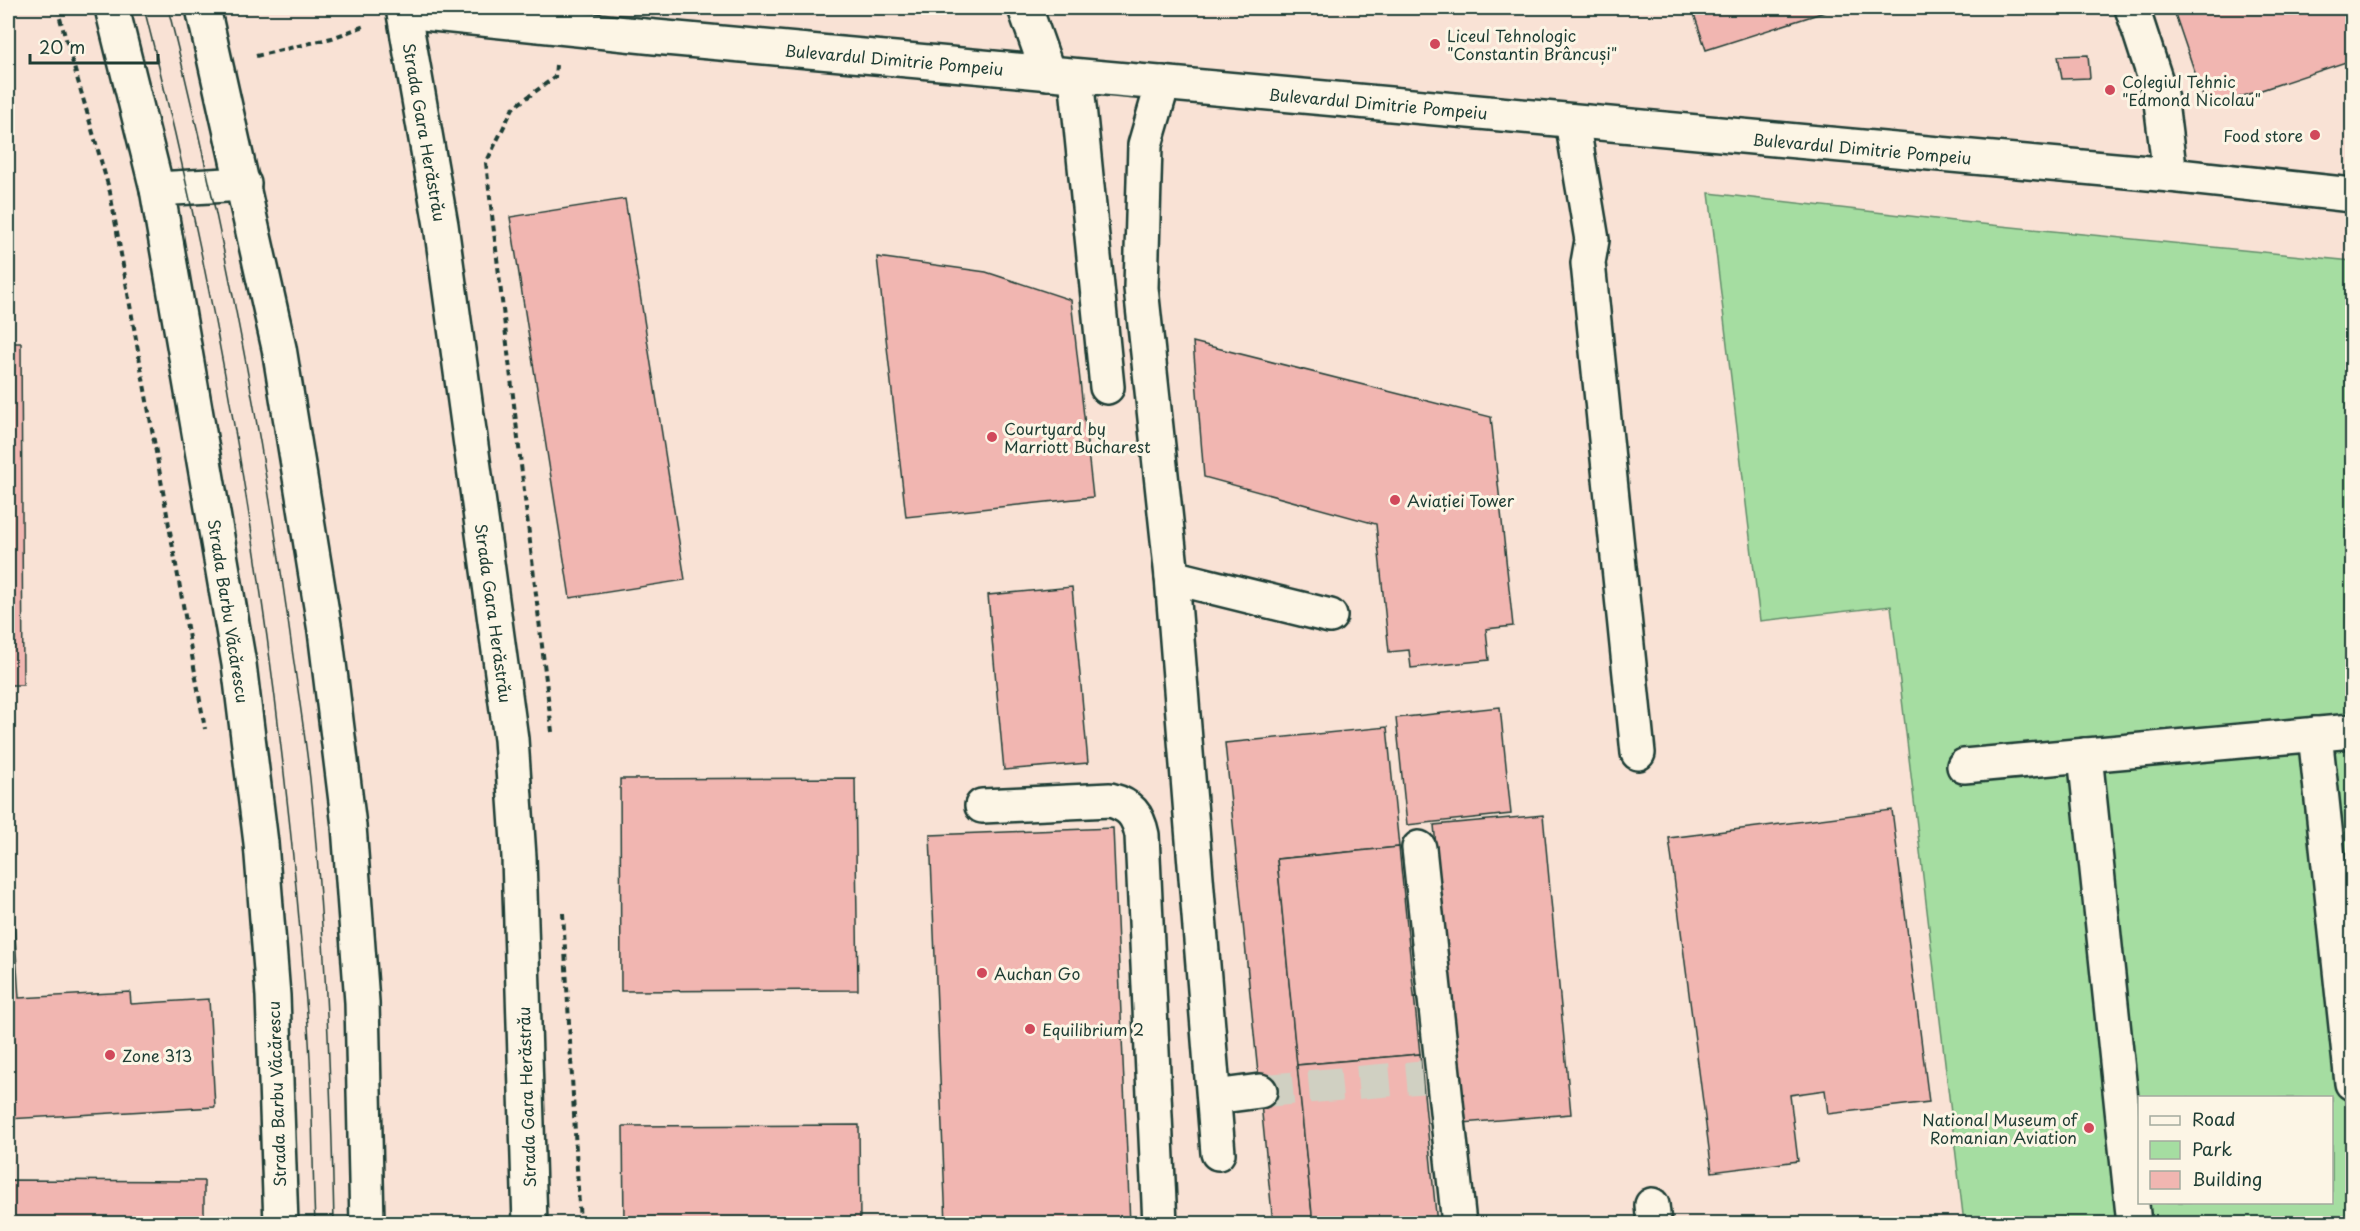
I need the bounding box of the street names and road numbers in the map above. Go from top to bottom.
street label: Bulevardul Dimitrie Pompeiu [784,37,1004,81]
street label: Strada Gara Herăstrău [397,41,453,223]
street label: Bulevardul Dimitrie Pompeiu [1268,81,1488,125]
street label: Bulevardul Dimitrie Pompeiu [1752,126,1972,170]
street label: Strada Barbu Văcărescu [203,517,255,705]
street label: Strada Gara Herăstrău [470,522,518,704]
street label: Strada Barbu Văcărescu [261,1001,291,1187]
street label: Strada Gara Herăstrău [511,1006,541,1188]

